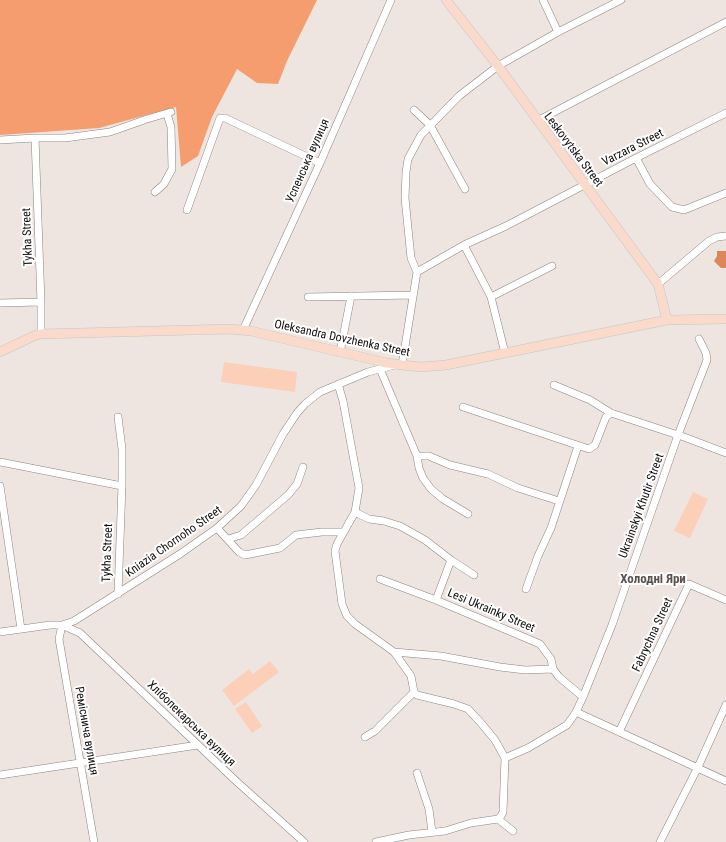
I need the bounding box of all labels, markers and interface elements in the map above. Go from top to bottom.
street label: Leskovytska Street [540,110,606,190]
street label: Успенська вулиця [283,117,333,205]
street label: Varzara Street [600,126,666,170]
street label: Tykha Street [20,207,36,267]
street label: Oleksandra Dovzhenka Street [273,318,411,360]
street label: Ukrainskyi Khutir Street [616,452,668,560]
street label: Kniazia Chornoho Street [123,503,225,581]
street label: Tykha Street [100,523,116,583]
district label: Холодні Яри [620,572,686,588]
street label: Lesi Ukrainky Street [445,586,537,636]
street label: Fabrychna Street [630,596,676,674]
street label: Хлібопекарська вулиця [144,678,238,770]
street label: Реміснича вулиця [71,686,101,776]

